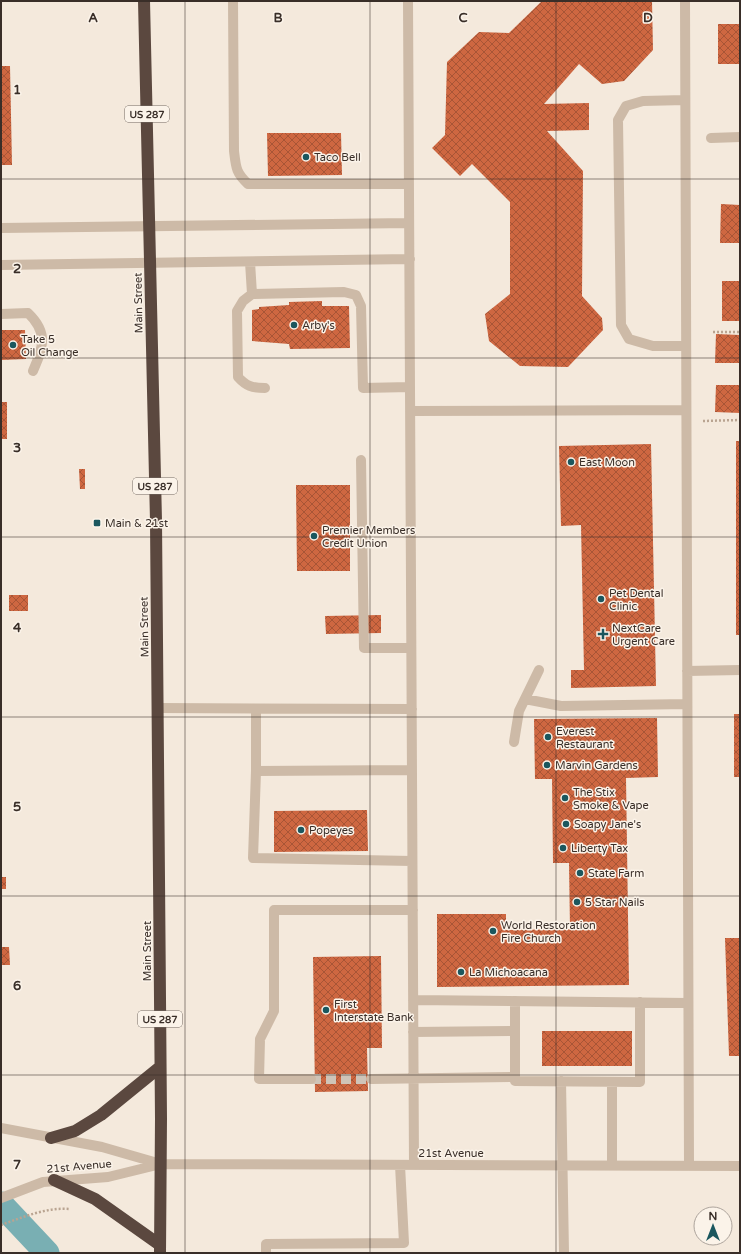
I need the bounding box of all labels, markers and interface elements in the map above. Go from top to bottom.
text: A [88,10,98,26]
text: B [273,10,283,26]
text: C [458,10,468,26]
text: D [643,10,653,26]
text: 1 [13,82,21,98]
road number: US 287 [125,106,169,122]
place label: Taco Bell [314,151,361,164]
marker: Taco Bell [301,152,311,162]
text: 2 [13,261,21,277]
street label: Main Street [131,273,146,333]
place label: Arby's [302,319,335,332]
marker: Arby's [289,320,299,330]
place label: Take 5 Oil Change [21,333,79,359]
marker: Take 5 Oil Change [8,340,18,350]
text: 3 [13,440,21,456]
place label: East Moon [579,456,635,469]
marker: East Moon [566,457,576,467]
road number: US 287 [133,478,177,494]
place label: Main & 21st [105,517,168,530]
marker: Main & 21st [92,518,102,528]
place label: Premier Members Credit Union [322,524,415,550]
marker: Premier Members Credit Union [309,531,319,541]
place label: Pet Dental Clinic [609,587,664,613]
marker: Pet Dental Clinic [596,594,606,604]
street label: Main Street [137,597,152,657]
text: 4 [13,620,22,636]
place label: NextCare Urgent Care [612,622,675,648]
marker: NextCare Urgent Care [597,628,609,640]
place label: Everest Restaurant [556,725,614,751]
marker: Everest Restaurant [543,732,553,742]
place label: Marvin Gardens [555,759,638,772]
marker: Marvin Gardens [542,760,552,770]
place label: The Stix Smoke & Vape [573,786,649,812]
marker: The Stix Smoke & Vape [560,793,570,803]
text: 5 [13,799,21,815]
place label: Soapy Jane's [574,818,641,831]
marker: Soapy Jane's [561,819,571,829]
place label: Popeyes [309,824,353,837]
marker: Popeyes [296,825,306,835]
place label: Liberty Tax [571,842,628,855]
marker: Liberty Tax [558,843,568,853]
place label: State Farm [588,867,644,880]
marker: State Farm [575,868,585,878]
place label: 5 Star Nails [585,896,645,909]
marker: 5 Star Nails [572,897,582,907]
place label: World Restoration Fire Church [501,919,596,945]
street label: Main Street [141,921,154,981]
marker: World Restoration Fire Church [488,926,498,936]
place label: La Michoacana [469,966,548,979]
marker: La Michoacana [456,967,466,977]
text: 6 [13,978,21,994]
place label: First Interstate Bank [334,998,413,1024]
marker: First Interstate Bank [321,1005,331,1015]
road number: US 287 [138,1011,182,1027]
street label: 21st Avenue [418,1147,484,1160]
text: 7 [13,1157,21,1173]
street label: 21st Avenue [46,1157,112,1176]
north arrow [693,1206,733,1246]
text: N [709,1210,717,1223]

